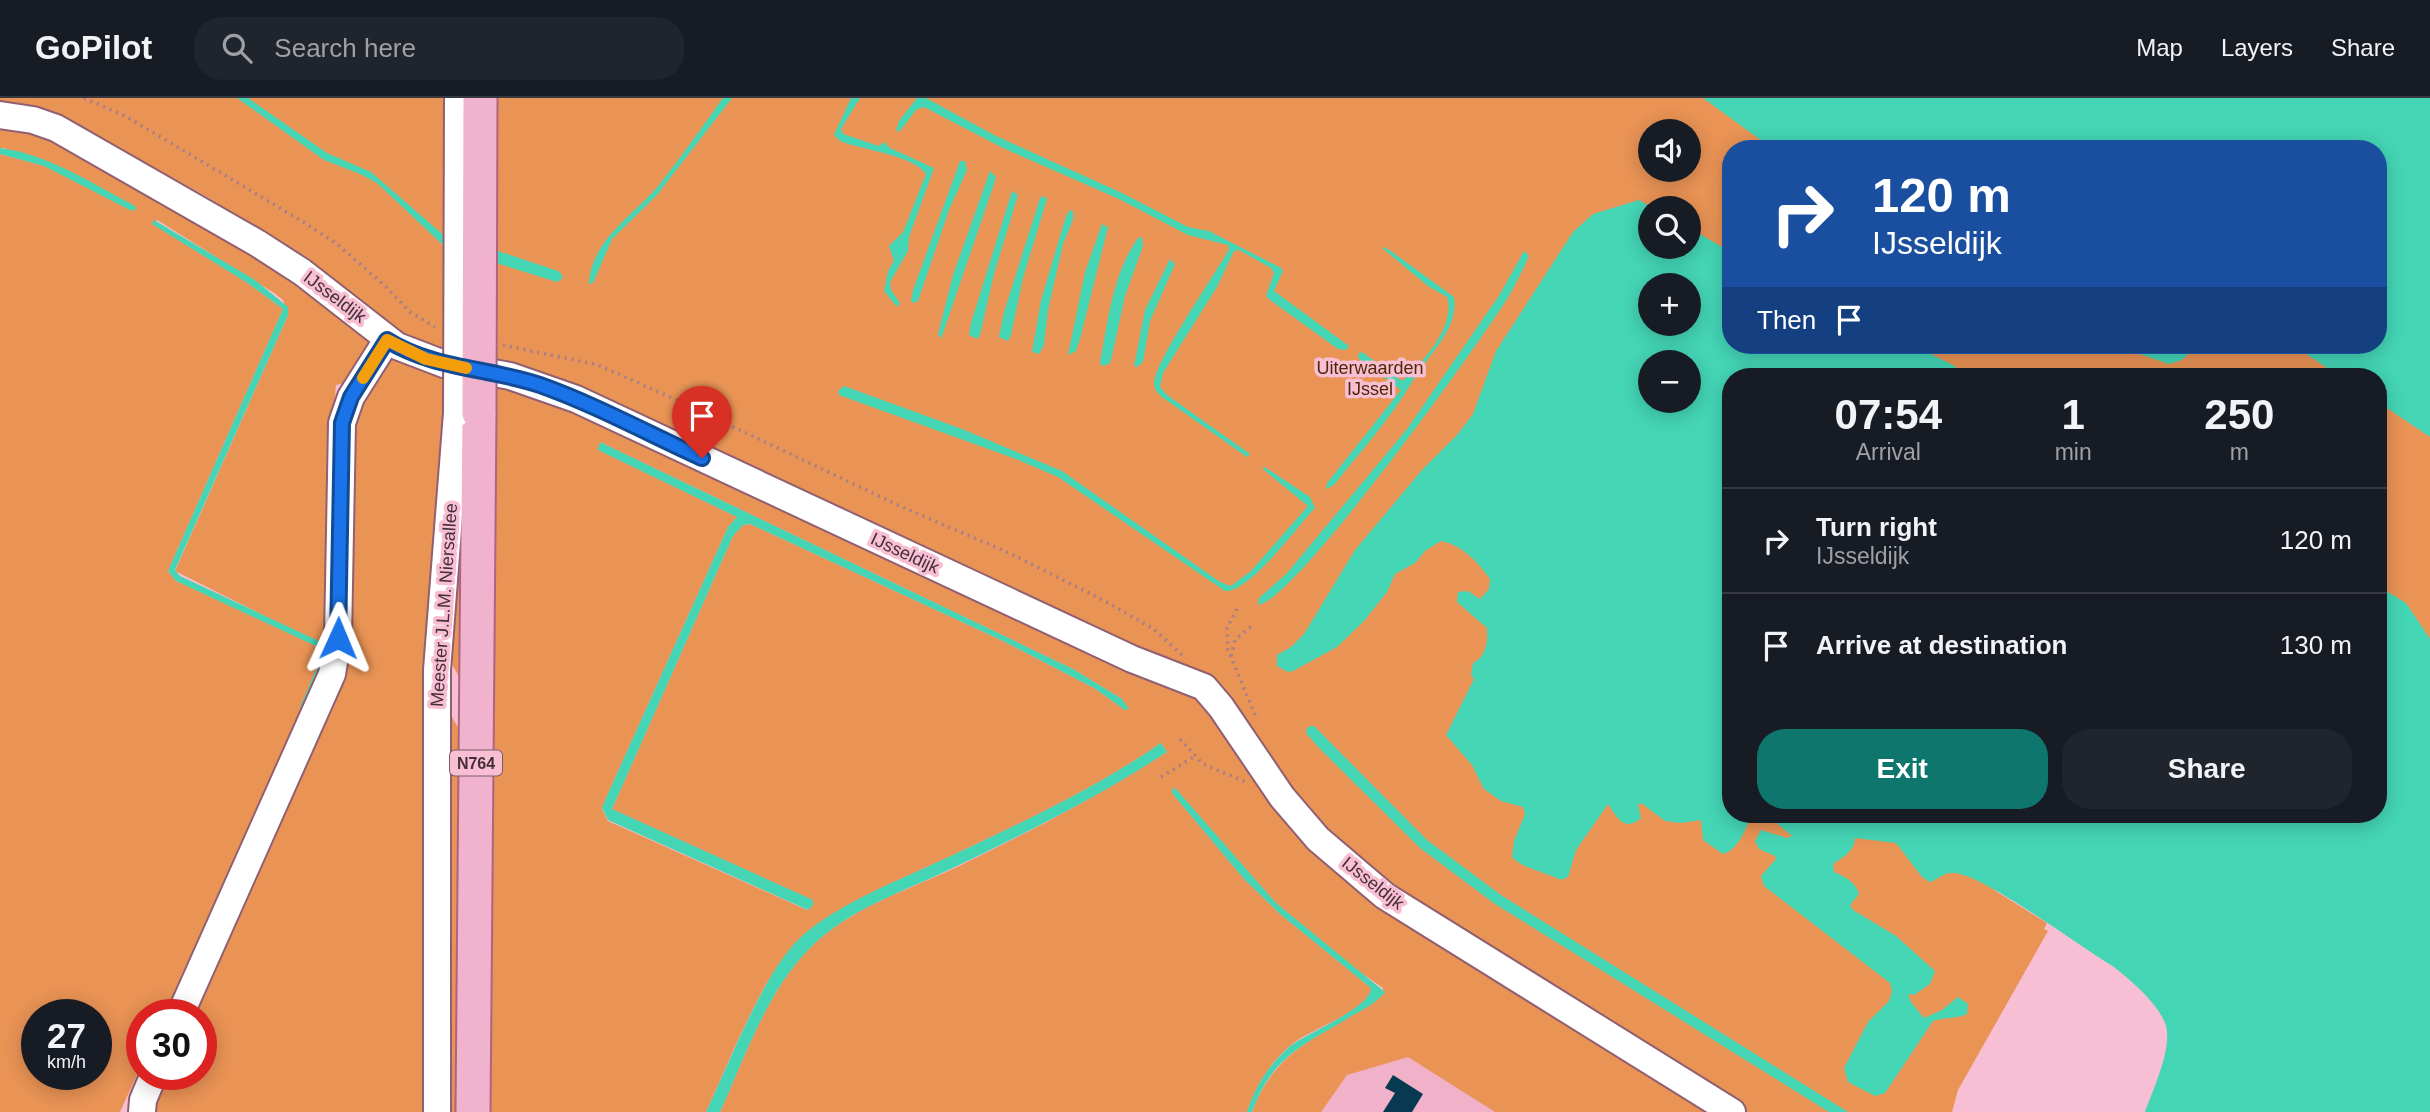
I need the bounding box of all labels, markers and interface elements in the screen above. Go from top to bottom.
search box [194,17,684,80]
text: GoPilot [35,29,152,66]
icon: search [218,29,256,67]
text: Search here [274,33,416,63]
text: Map [2136,34,2183,61]
text: Layers [2221,34,2293,61]
text: Share [2331,34,2395,61]
map controls [1638,119,1701,413]
button: sound [1638,119,1701,182]
icon: right [1757,168,1848,259]
text: 120 m [1872,168,2011,222]
button: search [1638,196,1701,259]
text: IJsseldijk [1872,225,2002,261]
street label: IJsseldijk [300,267,371,328]
button: + [1638,273,1701,336]
icon: arrive [1830,301,1868,339]
text: Then [1757,305,1816,335]
button: − [1638,350,1701,413]
park label: Uiterwaarden IJssel [1316,358,1424,399]
pin [672,386,732,458]
text: 07:54 [1835,391,1942,438]
text: 1 [2061,391,2085,438]
text: 250 [2204,391,2274,438]
icon: arrive [683,397,721,435]
text: Arrival [1856,439,1921,465]
text: min [2055,439,2092,465]
text: m [2230,439,2249,465]
street label: Meester J.L.M. Niersallee [427,503,461,707]
text: Turn right [1816,512,1937,542]
icon: right [1757,522,1795,560]
text: 120 m [2280,525,2352,555]
street label: IJsseldijk [868,529,943,578]
text: IJsseldijk [1816,543,1909,569]
position arrow [301,601,375,675]
icon: arrive [1757,627,1795,665]
text: Arrive at destination [1816,630,2067,660]
text: 130 m [2280,630,2352,660]
button: Exit [1757,729,2048,809]
button: Share [2062,729,2352,809]
road number: N764 [450,750,502,776]
street label: IJsseldijk [1338,853,1409,914]
speed limit sign: 30 [126,999,217,1090]
text: 27 [47,1016,86,1055]
text: km/h [47,1052,86,1072]

